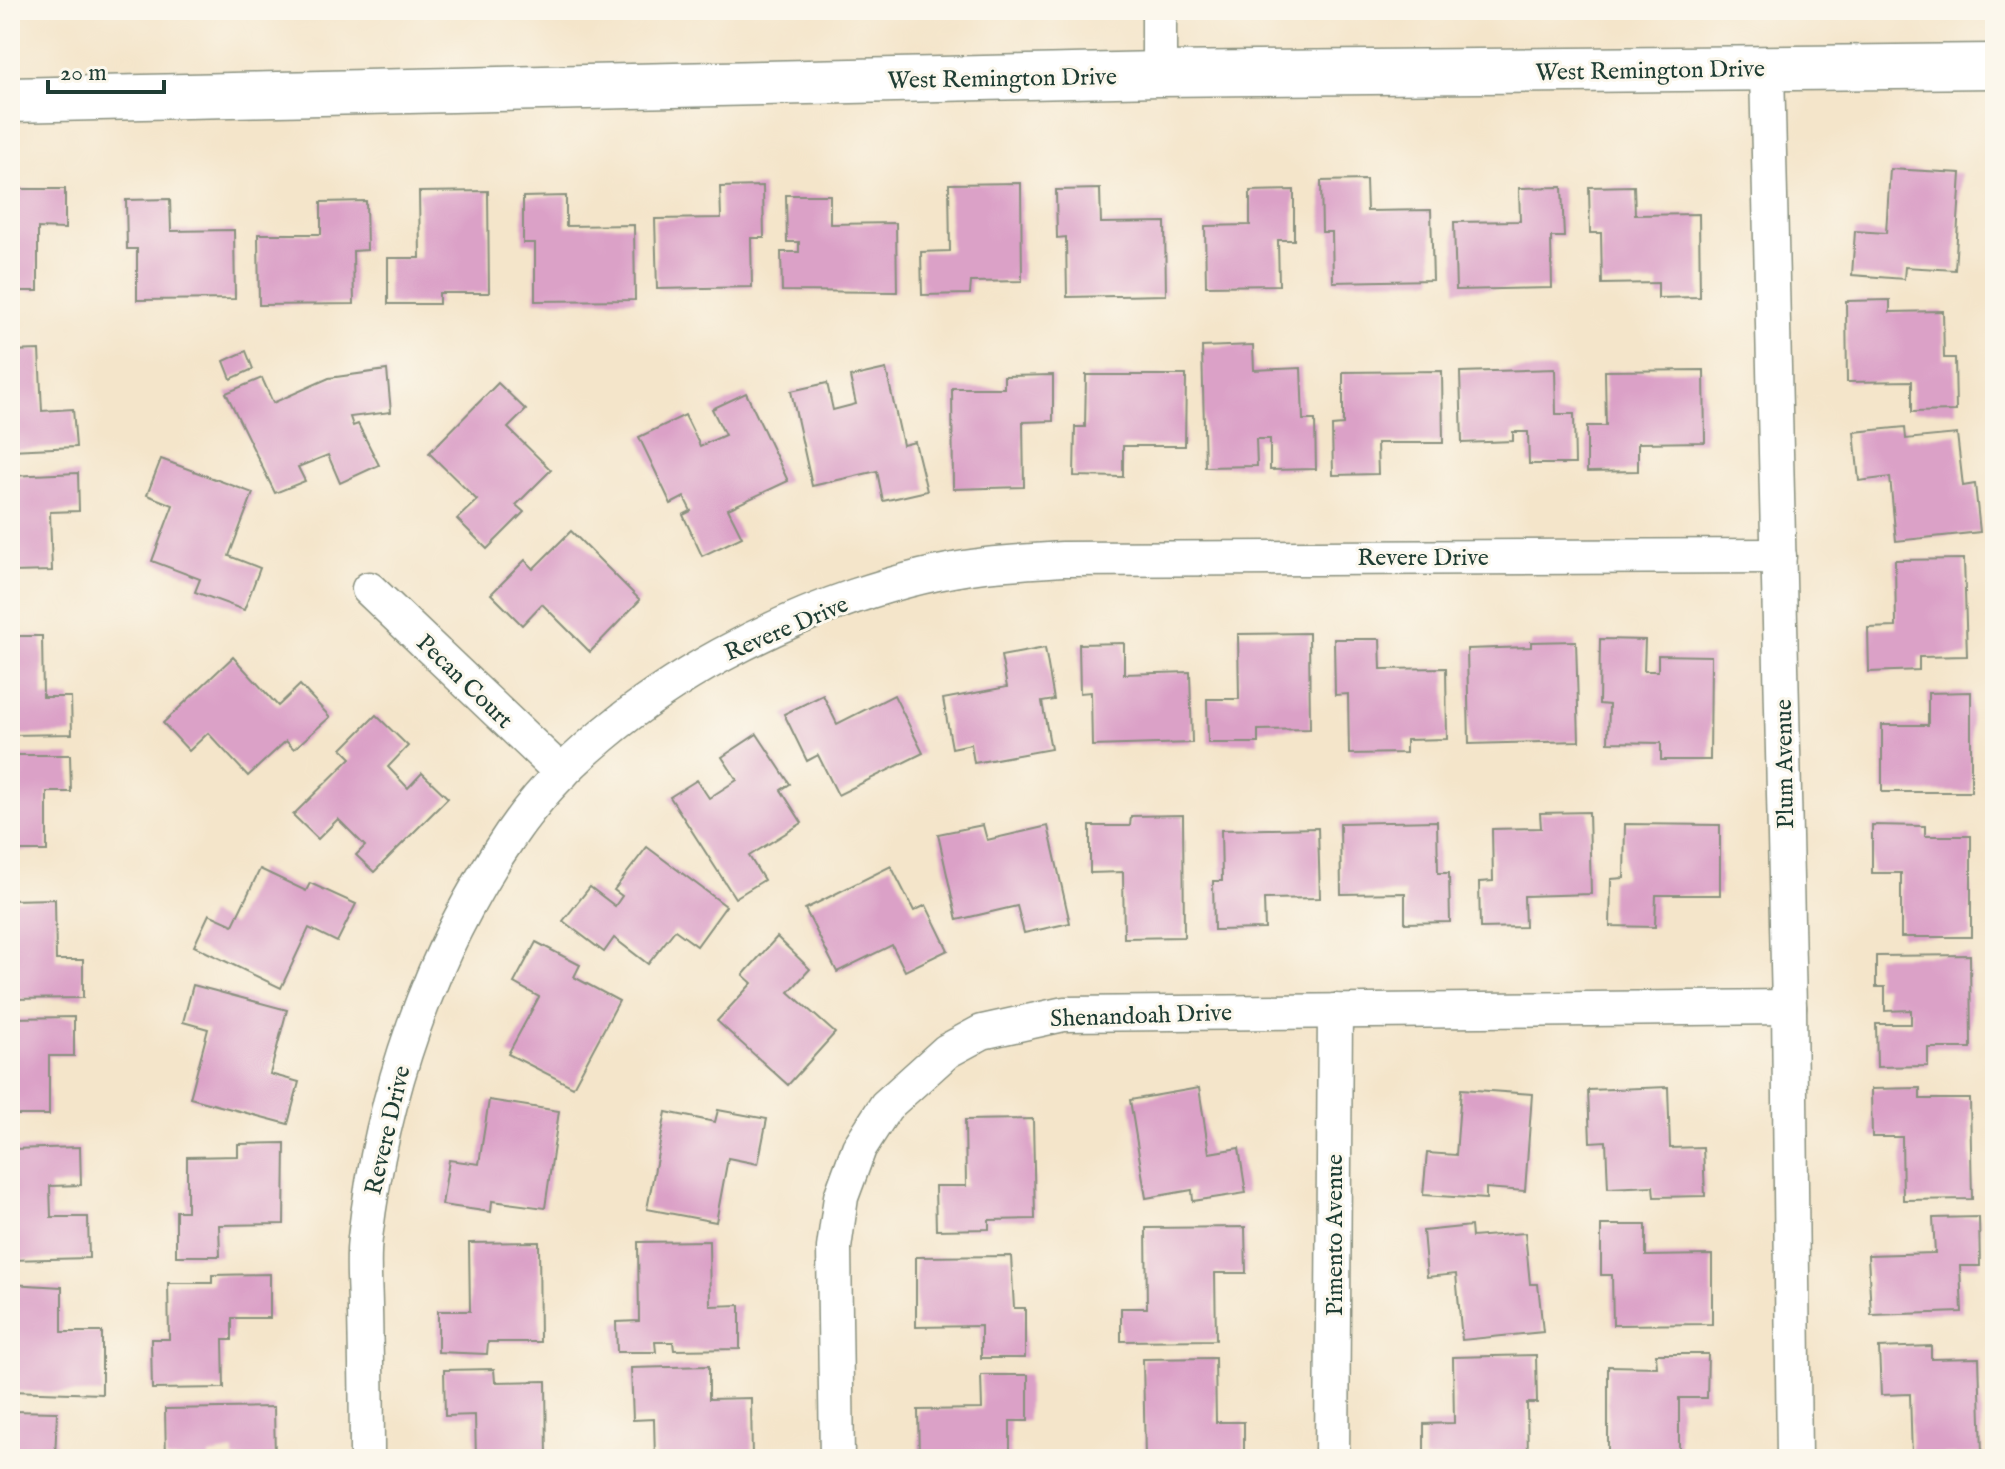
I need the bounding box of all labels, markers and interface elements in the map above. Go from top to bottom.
scale bar [48,44,164,94]
street label: West Remington Drive [1535,54,1765,89]
text: 20 m [60,58,107,89]
street label: West Remington Drive [887,62,1117,97]
street label: Revere Drive [1357,543,1489,574]
street label: Revere Drive [720,589,853,669]
street label: Pecan Court [409,628,519,736]
street label: Plum Avenue [1769,699,1802,829]
street label: Shenandoah Drive [1050,998,1233,1035]
street label: Revere Drive [359,1063,418,1198]
street label: Pimento Avenue [1320,1154,1351,1316]

